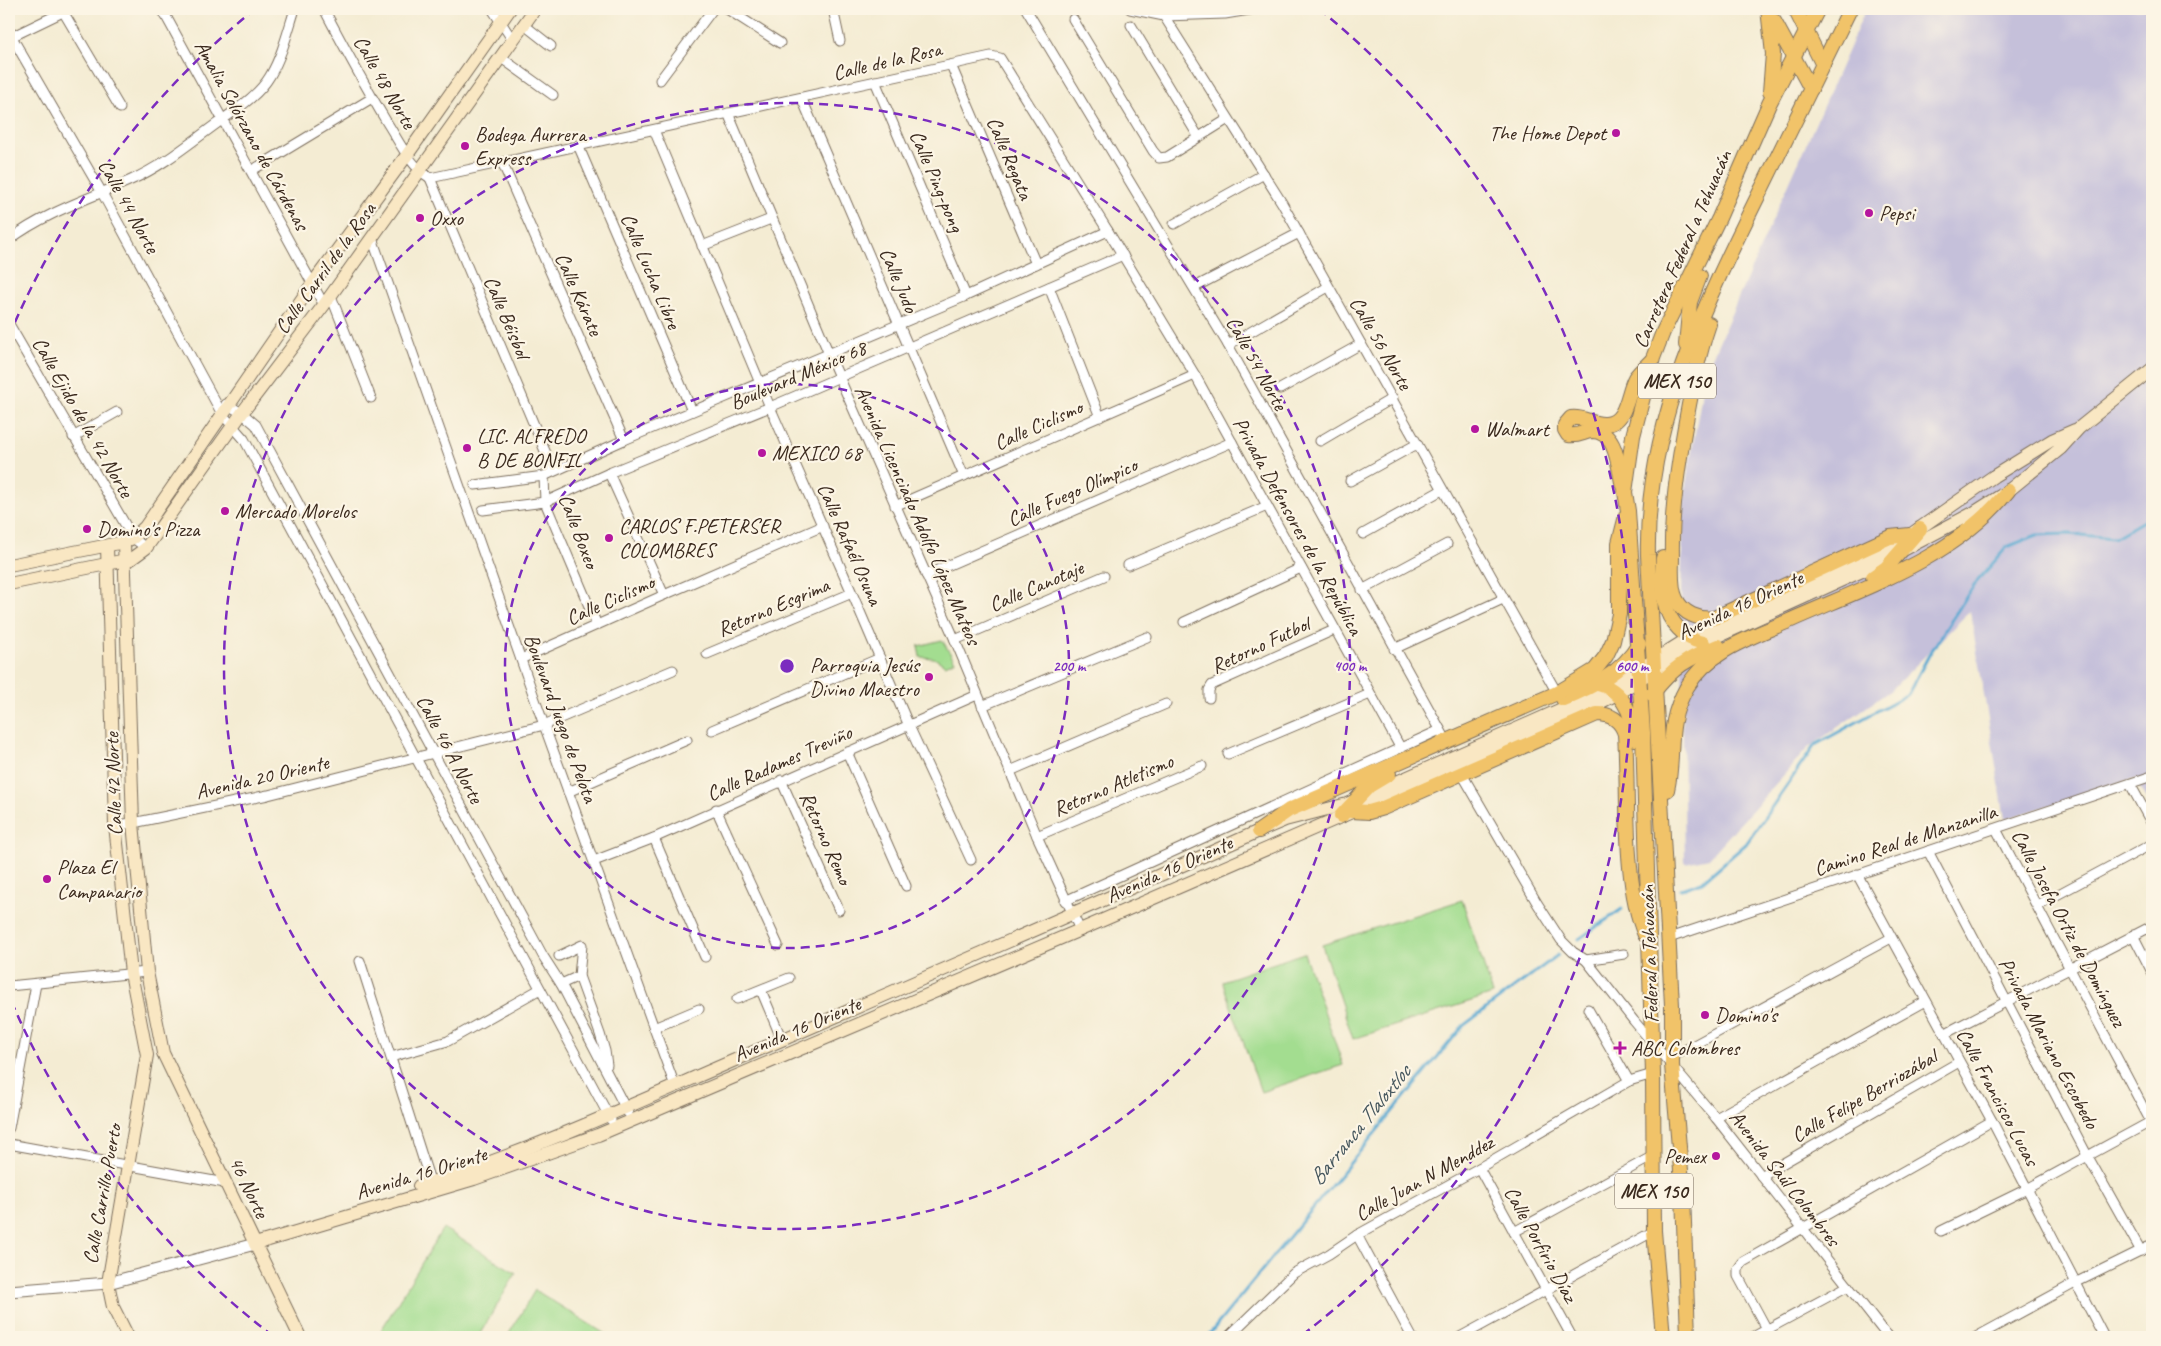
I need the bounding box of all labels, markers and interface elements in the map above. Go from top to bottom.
street label: Calle 48 Norte [348,31,423,134]
street label: Amalia Solórzano de Cárdenas [189,35,316,236]
street label: Calle de la Rosa [830,35,946,86]
street label: Calle Regata [981,113,1040,205]
place label: The Home Depot [1489,120,1608,146]
place label: Bodega Aurrera Express [475,121,588,171]
street label: Calle Ping-pong [904,126,971,237]
marker: The Home Depot [1610,127,1622,139]
marker: Bodega Aurrera Express [459,140,471,152]
street label: Carretera Federal a Tehuacán [1627,146,1738,352]
street label: Calle 44 Norte [93,154,166,259]
street label: Calle Carril de la Rosa [269,196,382,339]
place label: Pepsi [1879,200,1917,226]
place label: Oxxo [430,205,464,231]
marker: Pepsi [1863,207,1875,219]
street label: Calle Lucha Libre [615,209,687,334]
marker: Oxxo [414,212,426,224]
street label: Calle Judo [874,244,925,318]
street label: Calle Kárate [549,248,609,341]
street label: Calle Béisbol [478,272,537,365]
street label: Calle 56 Norte [1344,292,1419,395]
street label: Calle 54 Norte [1221,311,1294,416]
street label: Calle Ejido de la 42 Norte [27,332,140,503]
street label: Boulevard México 68 [726,334,872,415]
road number: MEX 150 [1638,364,1716,398]
street label: Avenida Licenciado Adolfo López Mateos [849,381,988,650]
street label: Calle Ciclismo [990,393,1088,456]
street label: Privada Defensores de la República [1227,412,1370,641]
place label: Walmart [1485,416,1551,442]
place label: LIC. ALFREDO B DE BONFIL [477,423,588,473]
marker: Walmart [1469,423,1481,435]
place label: MEXICO 68 [772,440,864,466]
marker: LIC. ALFREDO B DE BONFIL [461,442,473,454]
marker: MEXICO 68 [756,447,768,459]
street label: Calle Fuego Olímpico [1003,451,1143,532]
street label: Calle Rafaél Osuna [811,479,889,611]
street label: Calle Boxeo [553,490,606,574]
place label: Mercado Morelos [235,498,358,524]
marker: Mercado Morelos [219,505,231,517]
place label: CARLOS F.PETERSER COLOMBRES [619,513,782,563]
place label: Domino's Pizza [97,516,201,542]
marker: Domino's Pizza [81,523,93,535]
marker: CARLOS F.PETERSER COLOMBRES [603,532,615,544]
street label: Calle Canotaje [985,554,1088,618]
street label: Avenida 16 Oriente [1673,564,1808,645]
street label: Calle Ciclismo [562,568,660,631]
street label: Retorno Esgrima [713,571,834,642]
street label: Retorno Futbol [1207,609,1317,679]
street label: Boulevard Juego de Pelota [518,630,604,807]
place label: Parroquia Jesús Divino Maestro [809,652,921,702]
centre of rings [778,657,796,675]
text: 200 m [1053,657,1087,676]
text: 400 m [1334,657,1368,676]
text: 600 m [1616,657,1650,676]
marker: Parroquia Jesús Divino Maestro [923,671,935,683]
street label: Calle 46 A Norte [411,690,490,809]
street label: Calle Radames Treviño [702,719,857,807]
street label: Calle 42 Norte [98,731,128,836]
street label: Retorno Atletismo [1049,747,1178,822]
street label: Avenida 20 Oriente [193,749,332,805]
street label: Retorno Remo [794,788,859,891]
street label: Camino Real de Manzanilla [1811,798,2001,882]
street label: Calle Josefa Ortiz de Domínguez [2006,825,2133,1032]
street label: Avenida 16 Oriente [1102,829,1237,908]
place label: Plaza El Campanario [57,854,144,904]
marker: Plaza El Campanario [41,873,53,885]
street label: Federal a Tehuacán [1634,884,1664,1023]
street label: Privada Mariano Escobedo [1993,953,2106,1134]
street label: Avenida 16 Oriente [730,990,866,1067]
place label: Domino's [1715,1002,1779,1028]
marker: Domino's [1699,1009,1711,1021]
street label: Calle Francisco Lucas [1951,1024,2046,1172]
place label: ABC Colombres [1631,1035,1741,1061]
marker: ABC Colombres [1613,1041,1627,1055]
street label: Calle Felipe Berriozábal [1787,1042,1944,1148]
water label: Barranca Tlaloxtloc [1303,1057,1419,1191]
street label: Avenida Saúl Colombres [1724,1105,1847,1253]
street label: Calle Carrillo Puerto [77,1120,128,1266]
street label: Calle Juan N Menddez [1350,1128,1500,1227]
street label: Avenida 16 Oriente [352,1140,491,1205]
place label: Pemex [1664,1143,1708,1169]
marker: Pemex [1710,1150,1722,1162]
street label: 46 Norte [223,1152,276,1223]
road number: MEX 150 [1615,1174,1693,1208]
street label: Calle Porfirio Díaz [1499,1182,1585,1308]

